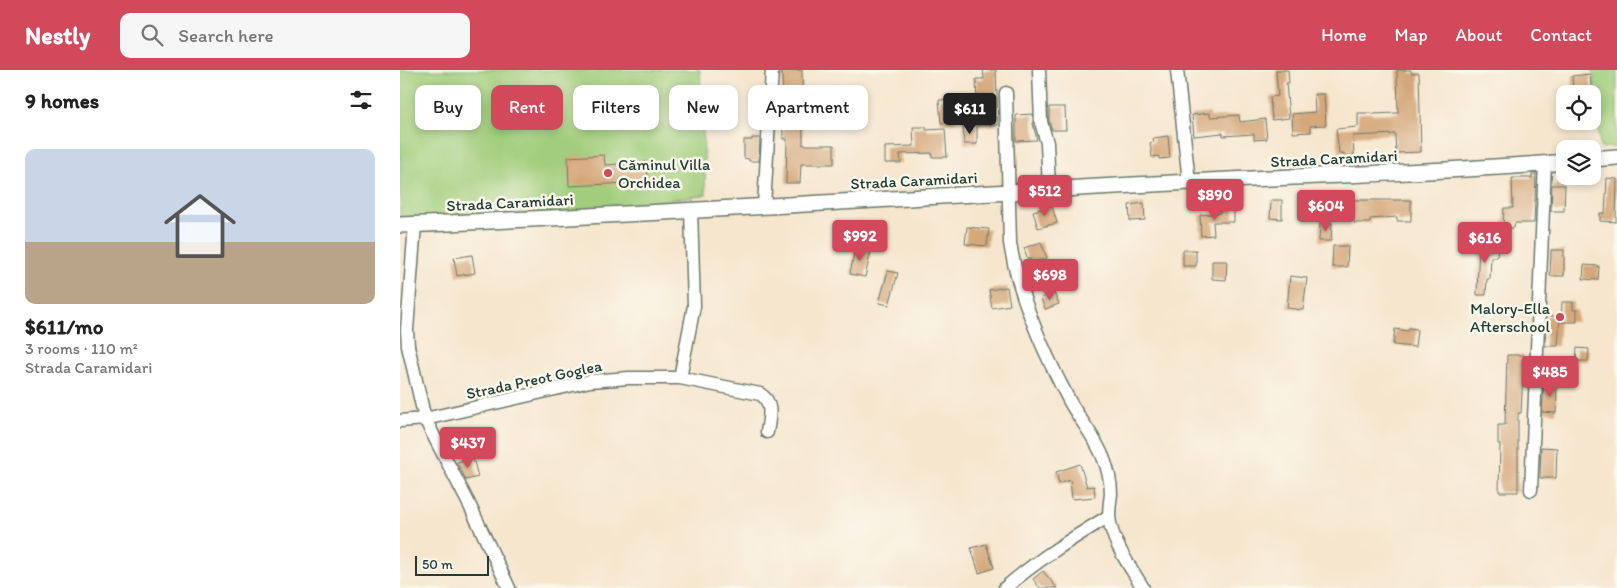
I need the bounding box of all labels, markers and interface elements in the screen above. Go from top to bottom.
search box [120,13,470,58]
text: Nestly [25,21,90,50]
icon: search [138,21,166,49]
text: Search here [178,24,274,47]
text: Home [1321,24,1367,46]
text: Map [1395,24,1428,46]
text: About [1456,24,1502,46]
text: Contact [1530,24,1592,46]
chip: Buy [415,85,481,130]
chip: Rent [491,85,563,130]
chip: Filters [573,85,659,130]
chip: New [669,85,738,130]
chip: Apartment [748,85,868,130]
map controls [1556,85,1601,185]
button: locate [1556,85,1601,130]
icon: filters [347,86,375,114]
text: 9 homes [25,88,99,113]
pin: $611 [940,92,1000,135]
text: $611 [954,99,986,118]
button: layers [1556,140,1601,185]
street label: Strada Caramidari [1270,146,1398,171]
place label: Căminul Villa Orchidea [618,155,711,192]
marker: Căminul Villa Orchidea [602,167,614,179]
street label: Strada Caramidari [850,168,978,193]
pin: $512 [1015,174,1075,217]
pin: $890 [1185,178,1245,221]
icon: home [155,181,245,271]
text: $512 [1029,181,1061,200]
text: $890 [1197,185,1233,204]
street label: Strada Caramidari [446,190,574,215]
pin: $604 [1296,190,1356,232]
text: $604 [1308,196,1344,215]
pin: $992 [830,220,890,262]
pin: $616 [1455,222,1515,264]
text: $992 [843,226,877,245]
text: $616 [1469,228,1501,247]
pin: $698 [1020,258,1080,301]
text: $698 [1033,265,1067,284]
place label: Malory-Ella Afterschool [1470,299,1551,336]
marker: Malory-Ella Afterschool [1554,311,1566,323]
text: $611/mo [25,314,103,339]
text: 3 rooms · 110 m² [25,339,138,358]
street label: Strada Preot Goglea [464,356,604,403]
pin: $485 [1520,356,1580,398]
text: Strada Caramidari [25,358,152,377]
text: $485 [1533,362,1567,381]
pin: $437 [438,426,498,469]
text: $437 [451,433,485,452]
scale bar [415,553,489,576]
text: 50 m [422,556,453,573]

